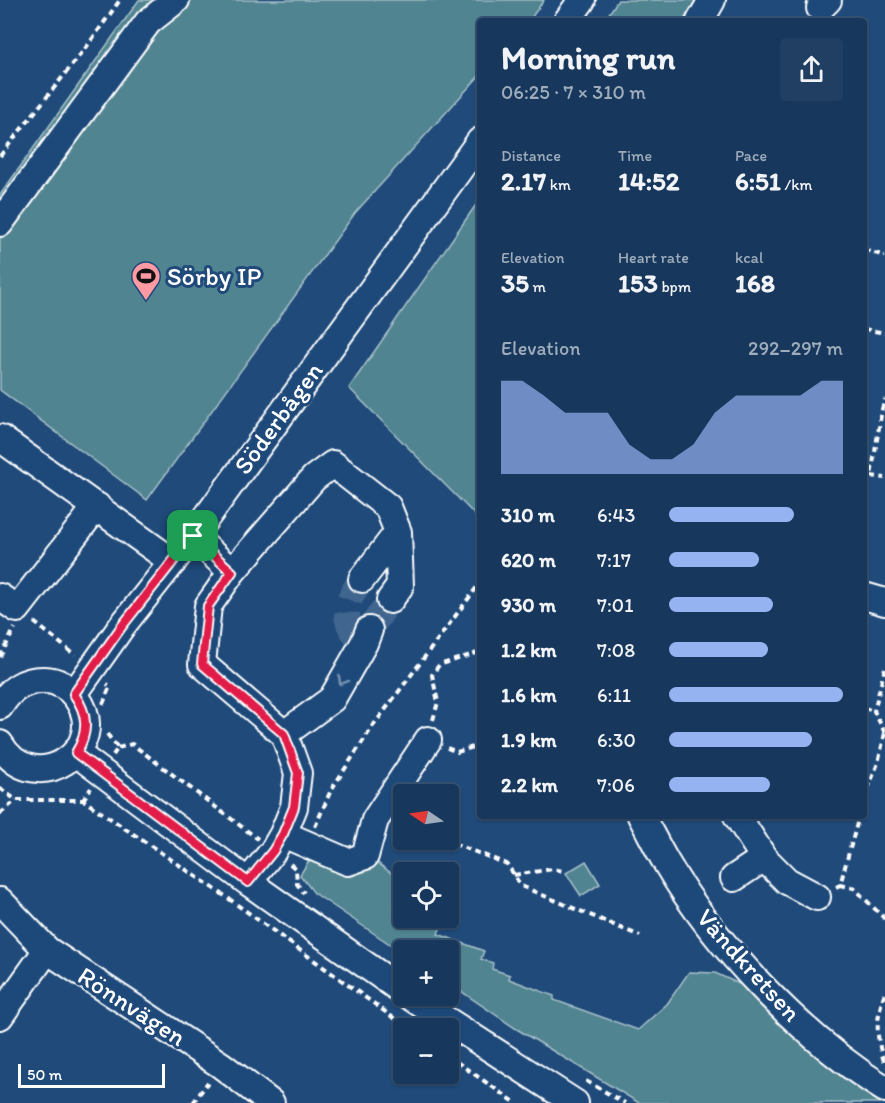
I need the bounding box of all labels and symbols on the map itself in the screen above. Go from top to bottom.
sports icon: Sörby IP [130,260,162,302]
place label: Sörby IP [167,260,262,292]
street label: Söderbågen [227,355,330,480]
pin [167,510,218,561]
one-way arrow [338,675,349,686]
north arrow [393,784,459,850]
street label: Vändkretsen [690,902,808,1028]
street label: Rönnvägen [72,959,192,1053]
scale bar [18,1061,165,1088]

